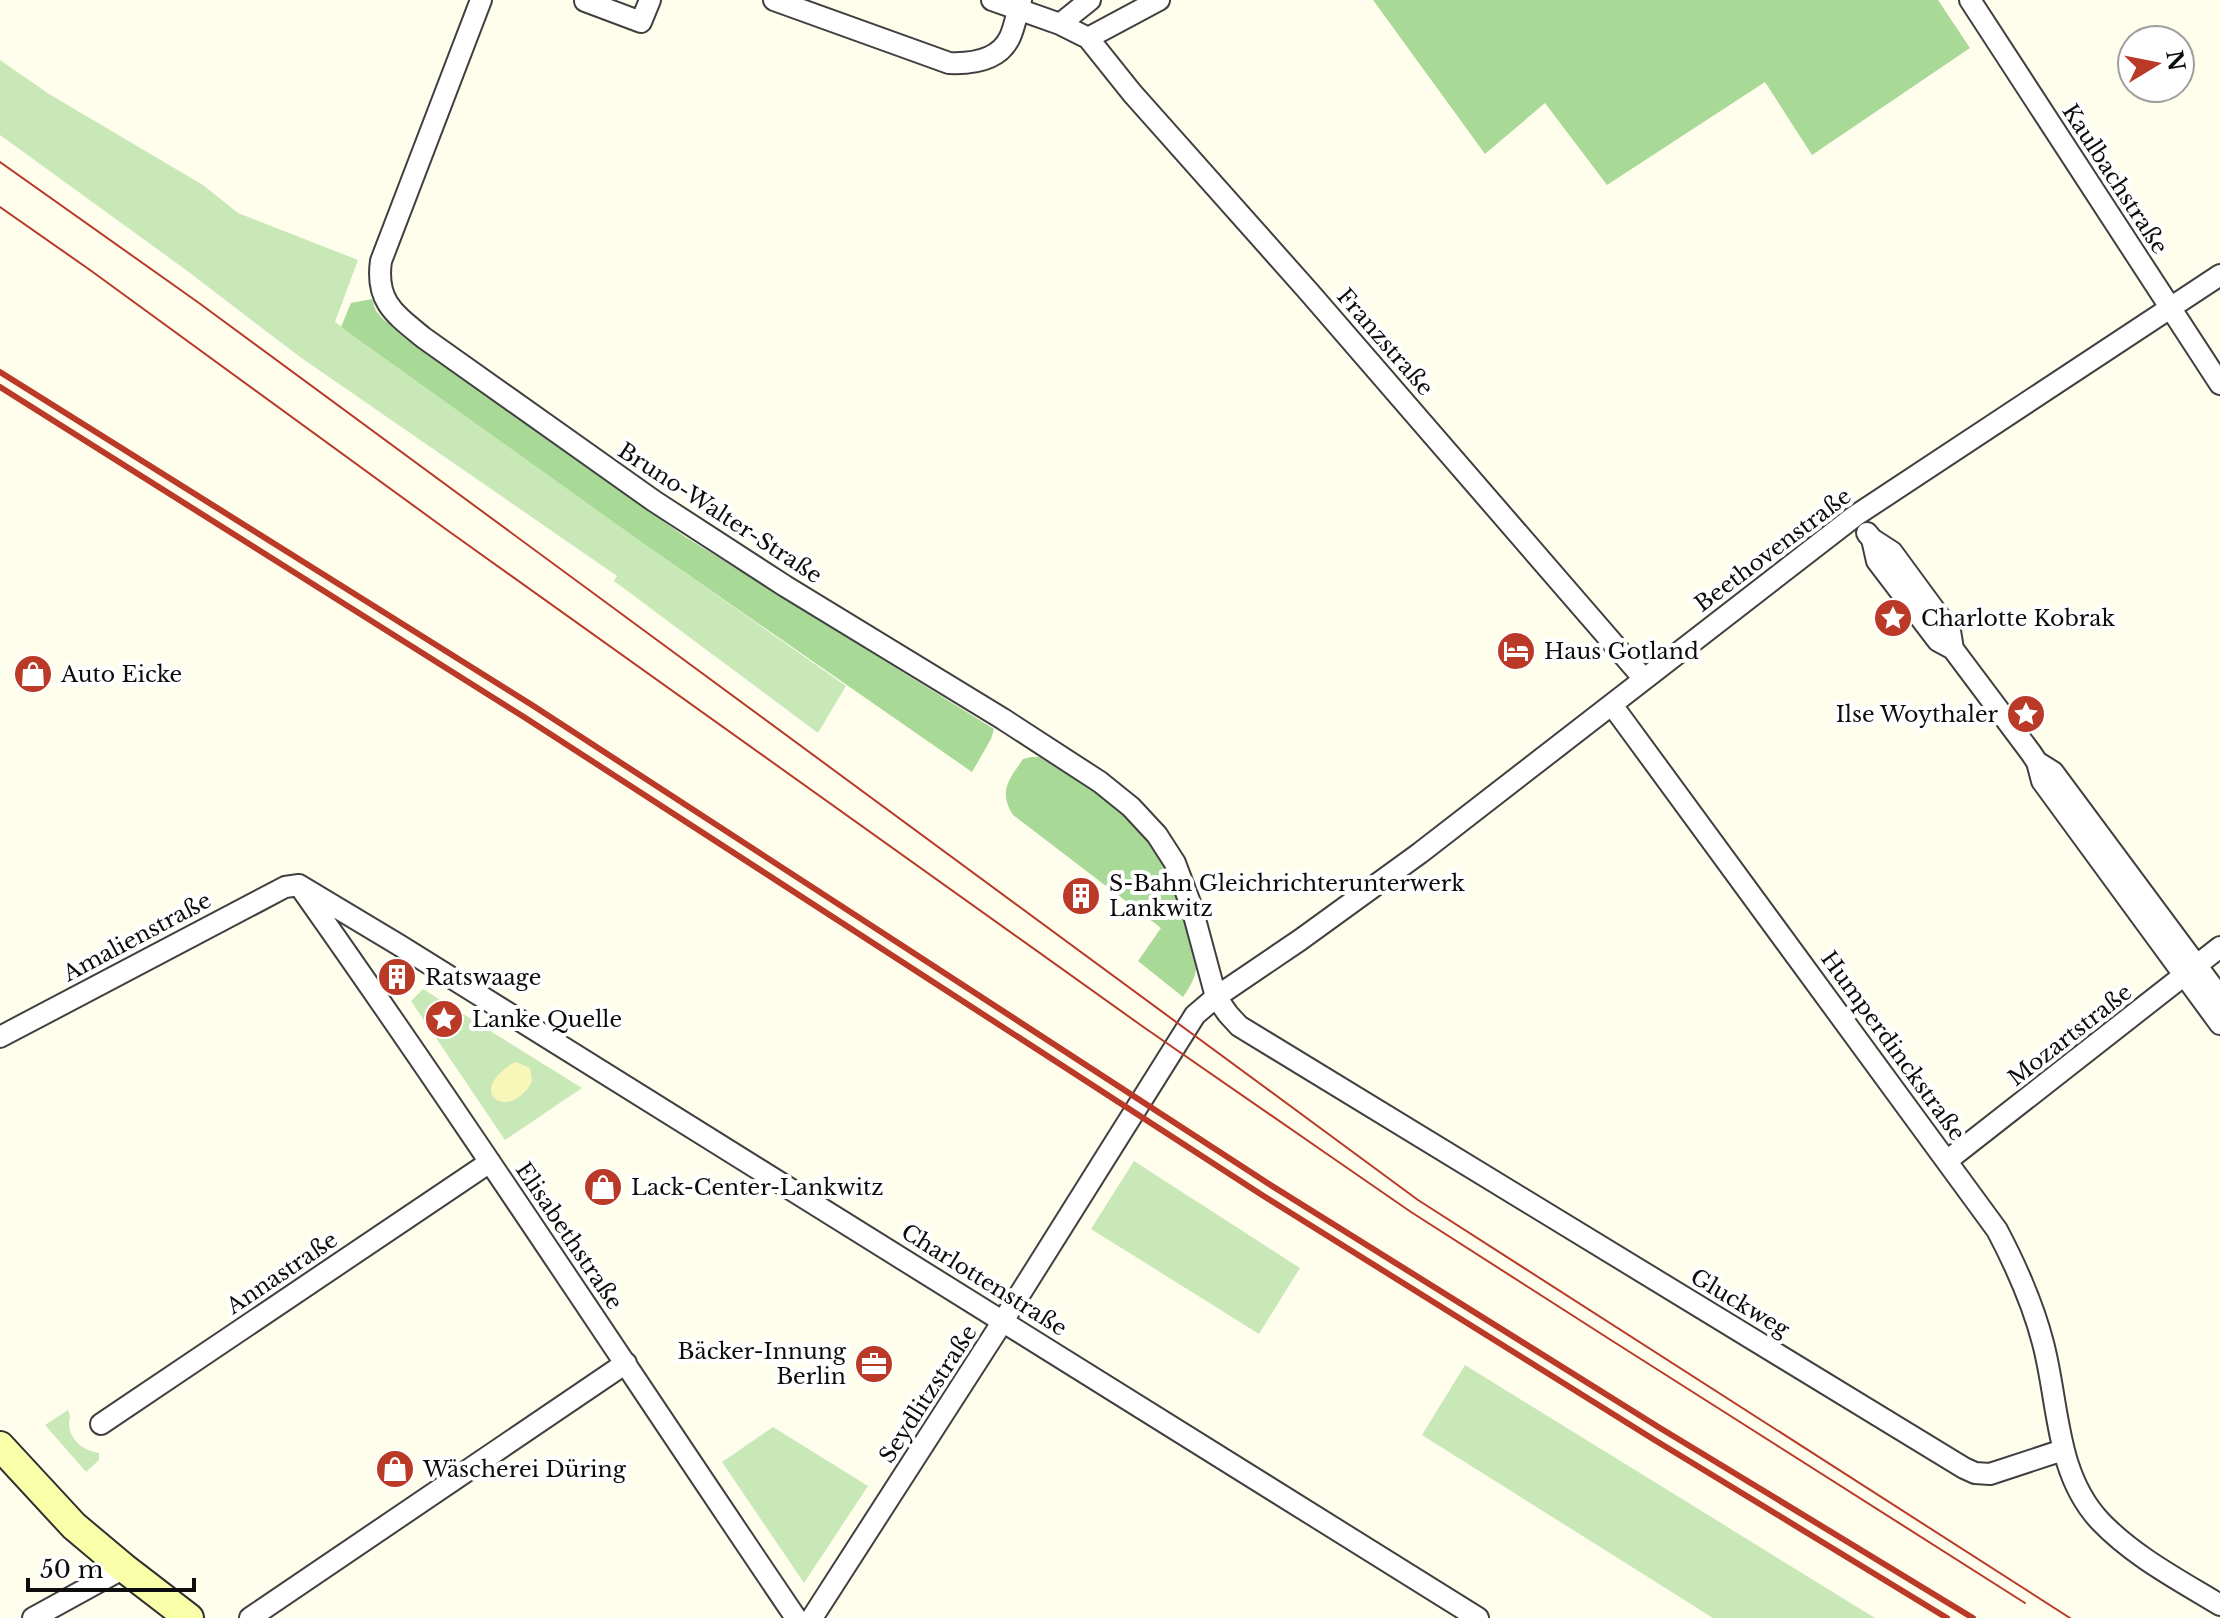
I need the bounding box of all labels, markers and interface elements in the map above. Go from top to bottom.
north arrow [2116,24,2196,104]
text: N [2160,48,2190,73]
street label: Kaulbachstraße [2056,99,2174,259]
street label: Franzstraße [1331,283,1439,401]
street label: Bruno-Walter-Straße [613,437,827,589]
street label: Beethovenstraße [1689,482,1857,618]
place icon: Charlotte Kobrak [1872,597,1914,639]
place label: Charlotte Kobrak [1921,605,2116,632]
hotel icon: Haus Gotland [1495,630,1537,672]
place label: Haus Gotland [1544,638,1699,665]
shop icon: Auto Eicke [12,653,54,695]
place label: Auto Eicke [60,661,182,688]
place icon: Ilse Woythaler [2005,693,2047,735]
place label: Ilse Woythaler [1836,701,1999,728]
place label: S-Bahn Gleichrichterunterwerk Lankwitz [1109,870,1465,922]
building icon: S-Bahn Gleichrichterunterwerk Lankwitz [1060,875,1102,917]
street label: Amalienstraße [57,887,216,988]
street label: Humperdinckstraße [1815,946,1971,1146]
building icon: Ratswaage [376,956,418,998]
place label: Ratswaage [425,964,541,991]
street label: Mozartstraße [2003,978,2137,1092]
place icon: Lanke Quelle [423,998,465,1040]
place label: Lanke Quelle [472,1006,622,1033]
street label: Elisabethstraße [510,1157,628,1315]
shop icon: Lack-Center-Lankwitz [582,1166,624,1208]
place label: Lack-Center-Lankwitz [631,1174,884,1201]
street label: Charlottenstraße [896,1218,1072,1342]
street label: Annastraße [221,1226,343,1321]
street label: Gluckweg [1686,1263,1795,1343]
street label: Seydlitzstraße [873,1320,983,1468]
place label: Bäcker-Innung Berlin [678,1338,847,1390]
office icon: Bäcker-Innung Berlin [853,1343,895,1385]
shop icon: Wäscherei Düring [374,1448,416,1490]
place label: Wäscherei Düring [422,1456,627,1483]
scale bar [28,1542,194,1592]
text: 50 m [40,1555,104,1584]

